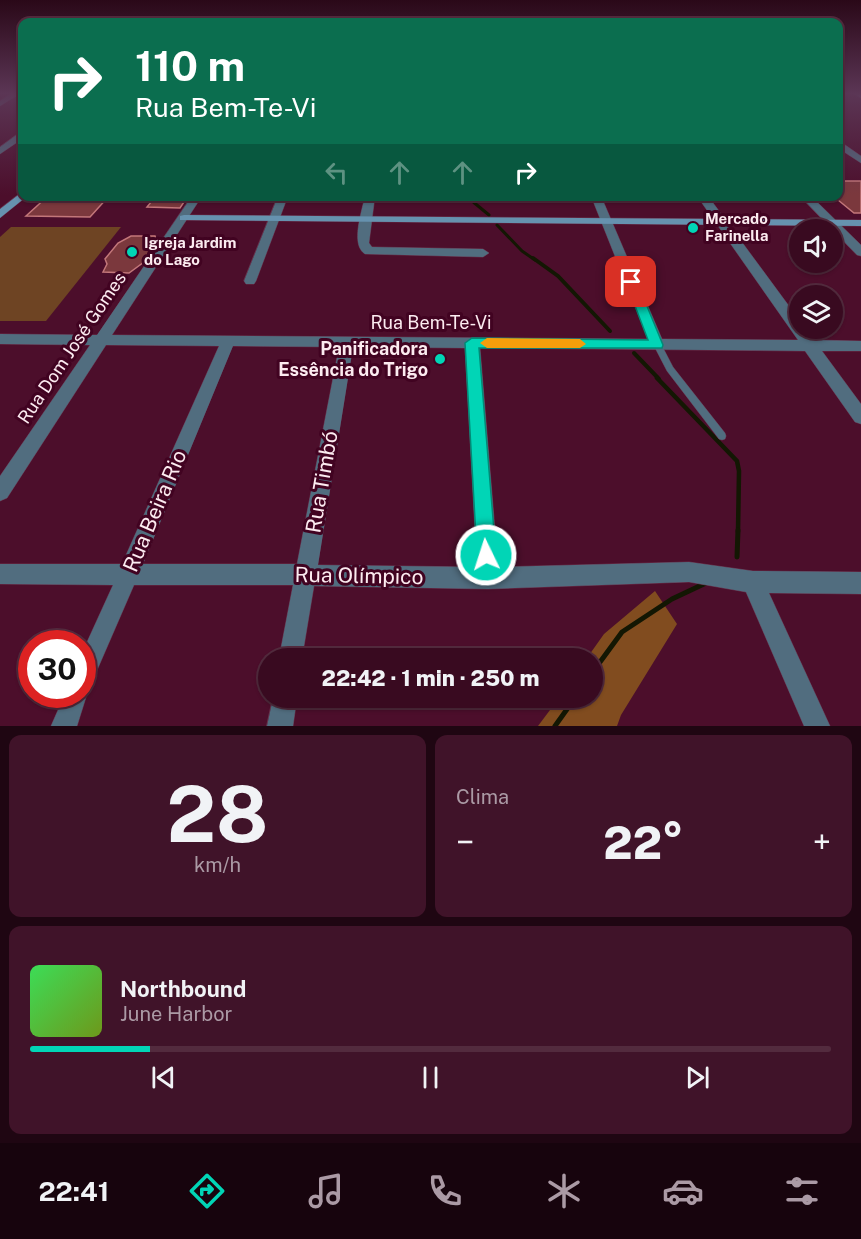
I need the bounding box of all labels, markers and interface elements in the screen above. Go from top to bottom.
text: 110 m [135,41,245,90]
icon: right [36,42,114,120]
text: Rua Bem-Te-Vi [135,91,316,123]
icon: left [320,156,353,189]
icon: ahead [383,156,416,189]
icon: ahead [446,156,479,189]
icon: right [509,156,542,189]
place label: Mercado Farinella [705,210,768,244]
map controls [789,219,843,339]
button: sound [789,219,843,273]
marker: Mercado Farinella [686,221,700,235]
place label: Igreja Jardim do Lago [144,234,236,268]
marker: Igreja Jardim do Lago [125,245,139,259]
pin [605,256,656,307]
icon: arrive [614,265,647,298]
street label: Rua Dom José Gomes [13,268,130,427]
button: layers [789,285,843,339]
street label: Rua Bem-Te-Vi [371,312,491,333]
place label: Panificadora Essência do Trigo [278,338,428,380]
marker: Panificadora Essência do Trigo [433,352,447,366]
street label: Rua Timbó [300,429,343,535]
street label: Rua Beira Rio [118,446,191,576]
position arrow [454,523,518,587]
street label: Rua Olímpico [294,562,424,589]
speed limit sign: 30 [18,630,96,708]
text: 22:42 · 1 min · 250 m [322,665,539,691]
text: 28 [167,768,268,860]
text: Clima [456,785,509,809]
text: 22° [603,816,684,869]
text: − [456,823,474,861]
text: + [813,823,831,861]
text: km/h [194,853,241,877]
text: Northbound [120,976,246,1002]
text: June Harbor [120,1002,232,1026]
icon: previous [147,1061,180,1094]
icon: pause [414,1061,447,1094]
icon: next [681,1061,714,1094]
icon: directions [186,1170,228,1212]
icon: music [305,1170,347,1212]
icon: phone [424,1170,466,1212]
icon: climate [543,1170,585,1212]
icon: car [662,1170,704,1212]
icon: filters [781,1170,823,1212]
text: 22:41 [38,1175,109,1207]

